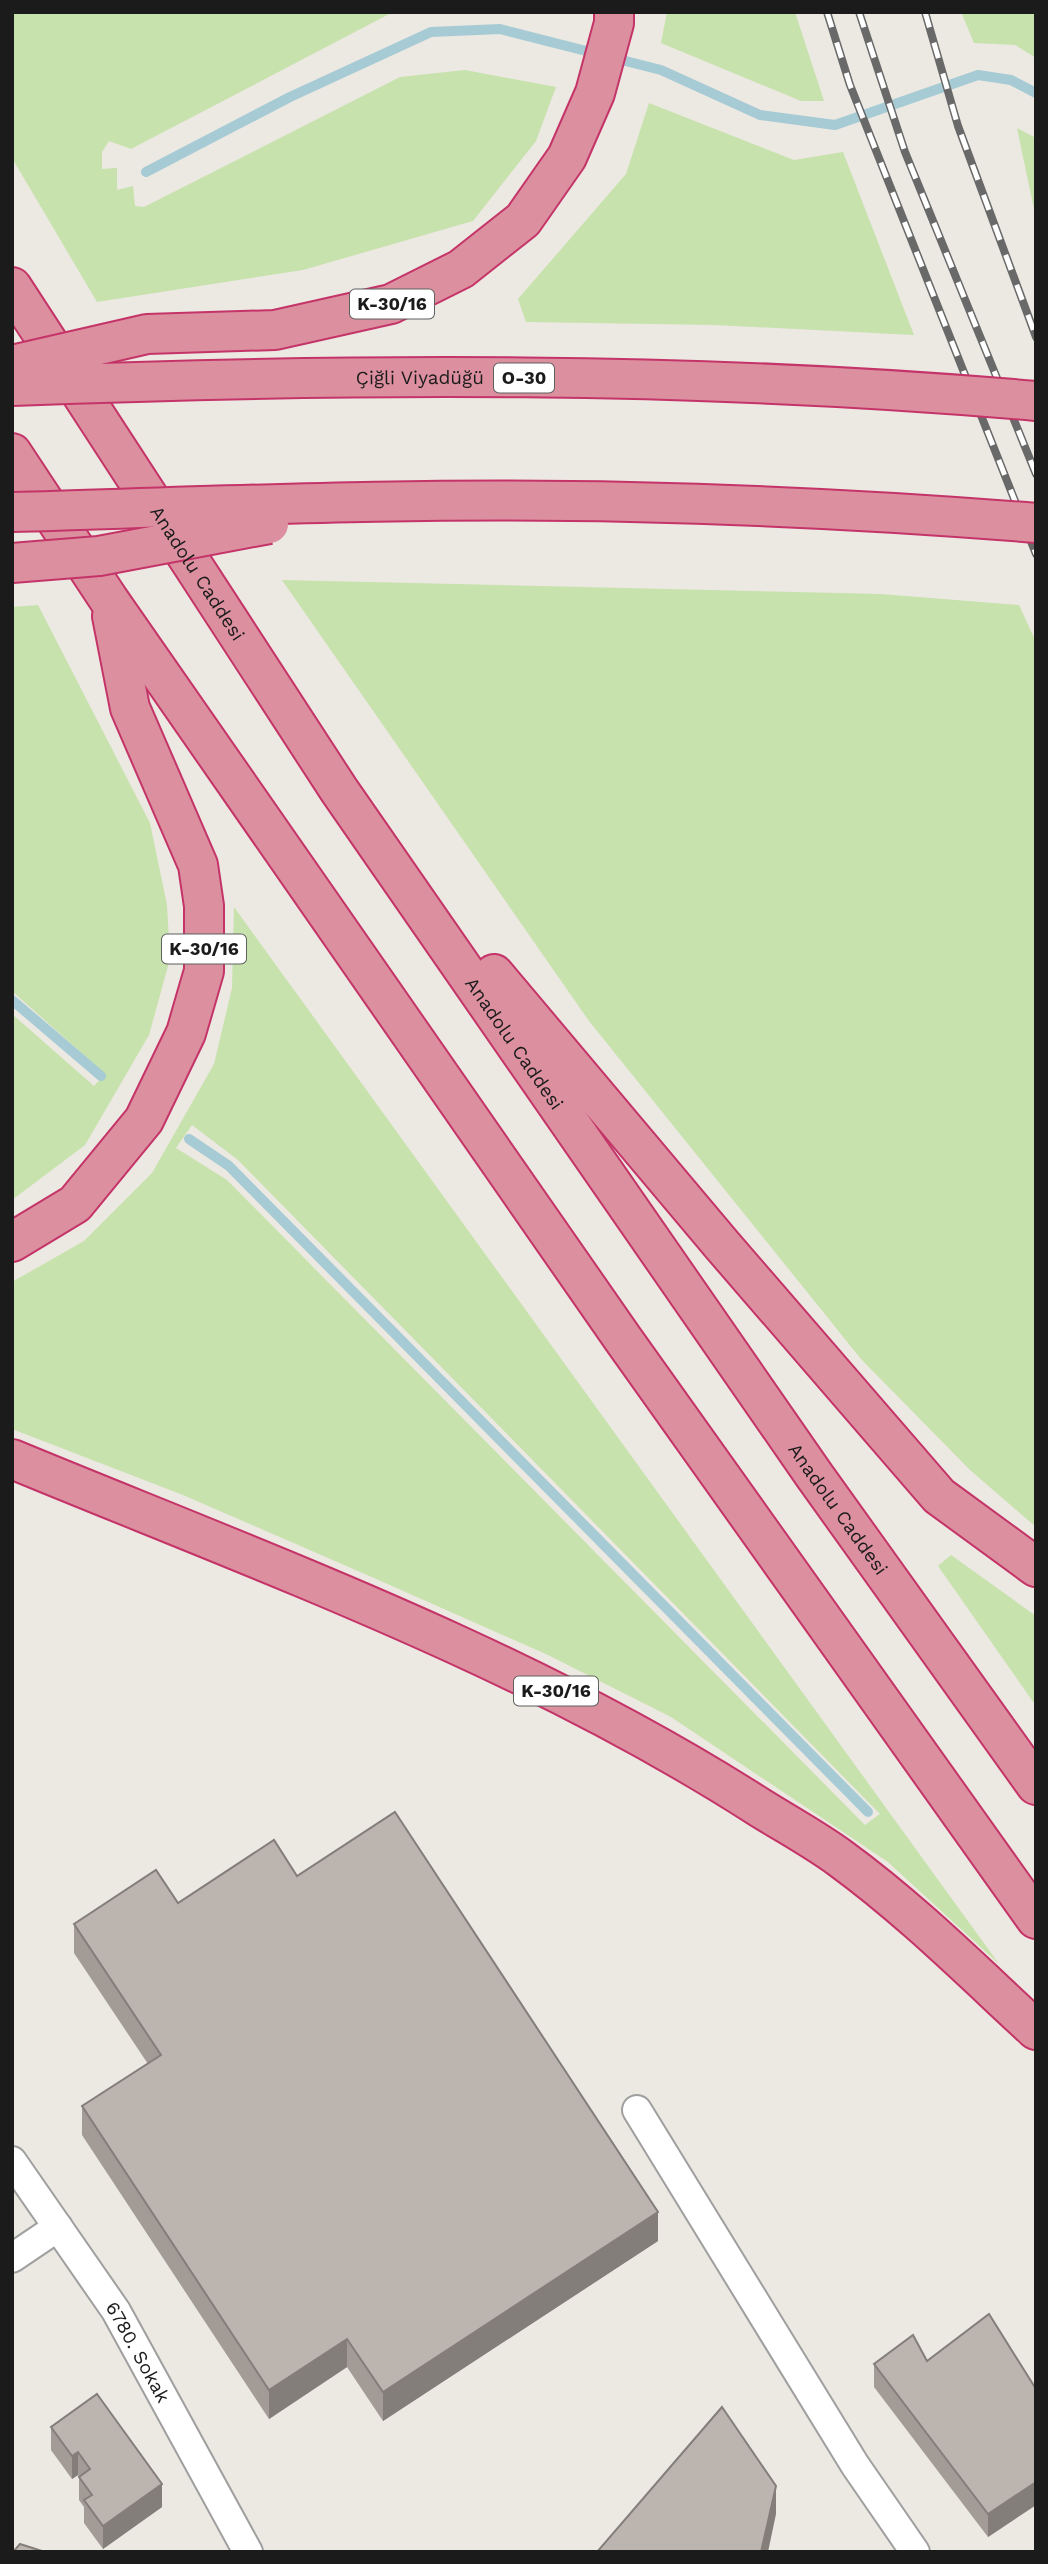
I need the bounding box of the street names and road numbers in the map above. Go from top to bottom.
road number: K-30/16 [350,290,434,318]
road number: O-30 [494,364,554,392]
street label: Çiğli Viyadüğü [356,366,484,389]
street label: Anadolu Caddesi [145,501,250,645]
road number: K-30/16 [162,934,246,964]
street label: Anadolu Caddesi [460,973,568,1114]
street label: Anadolu Caddesi [783,1439,893,1579]
road number: K-30/16 [514,1676,598,1706]
street label: 6780. Sokak [101,2297,175,2407]

